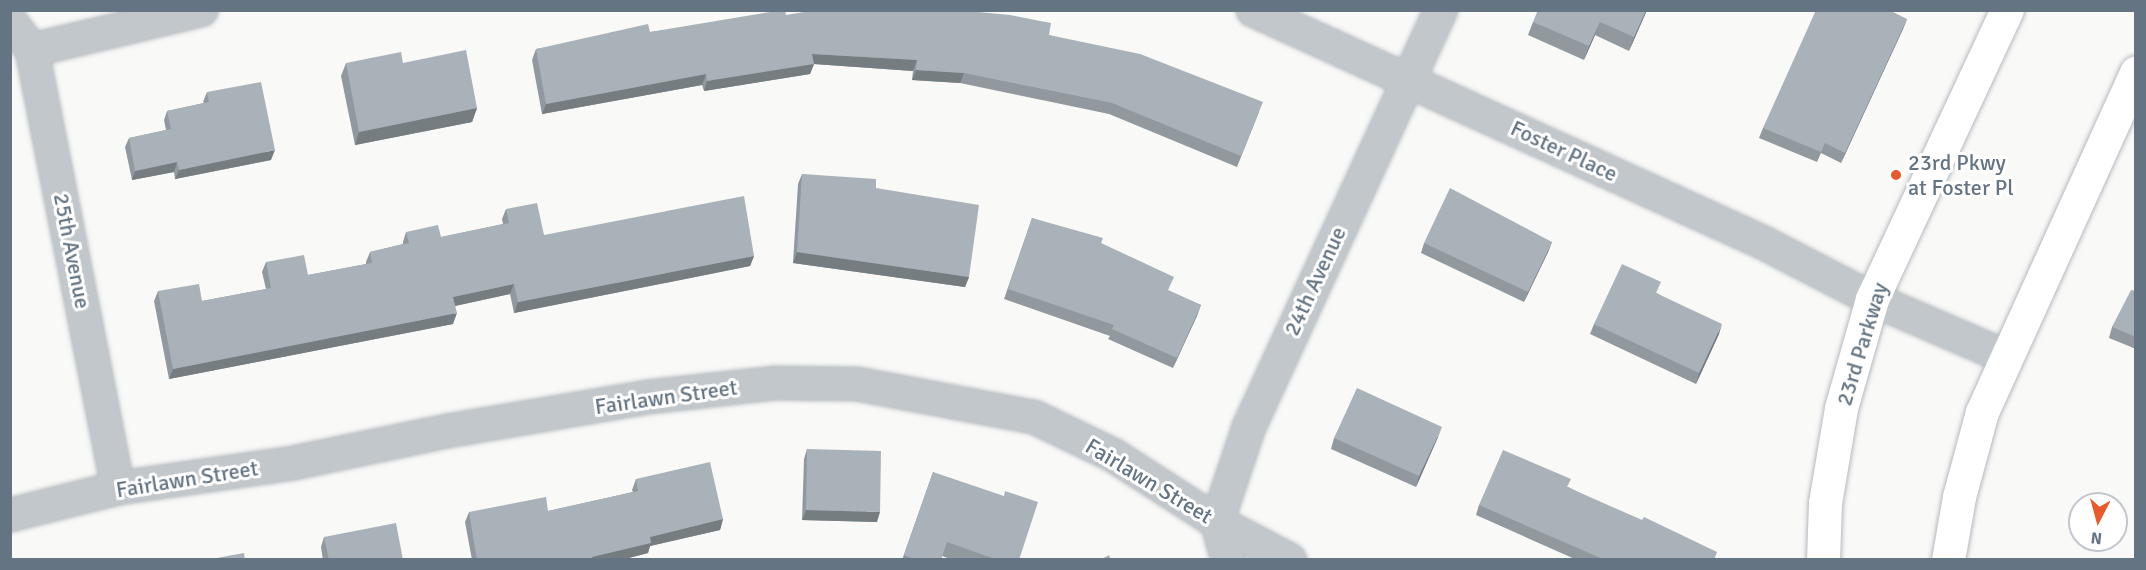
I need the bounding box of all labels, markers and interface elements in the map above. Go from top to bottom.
street label: Foster Place [1506,115,1622,187]
place label: 23rd Pkwy at Foster Pl [1908,149,2014,200]
marker: 23rd Pkwy at Foster Pl [1889,168,1903,182]
street label: 25th Avenue [48,191,96,311]
street label: 24th Avenue [1278,222,1352,340]
street label: 23rd Parkway [1831,279,1893,409]
street label: Fairlawn Street [593,374,739,420]
street label: Fairlawn Street [1081,433,1217,529]
street label: Fairlawn Street [114,455,260,503]
north arrow [2068,492,2128,552]
text: N [2090,527,2103,548]

